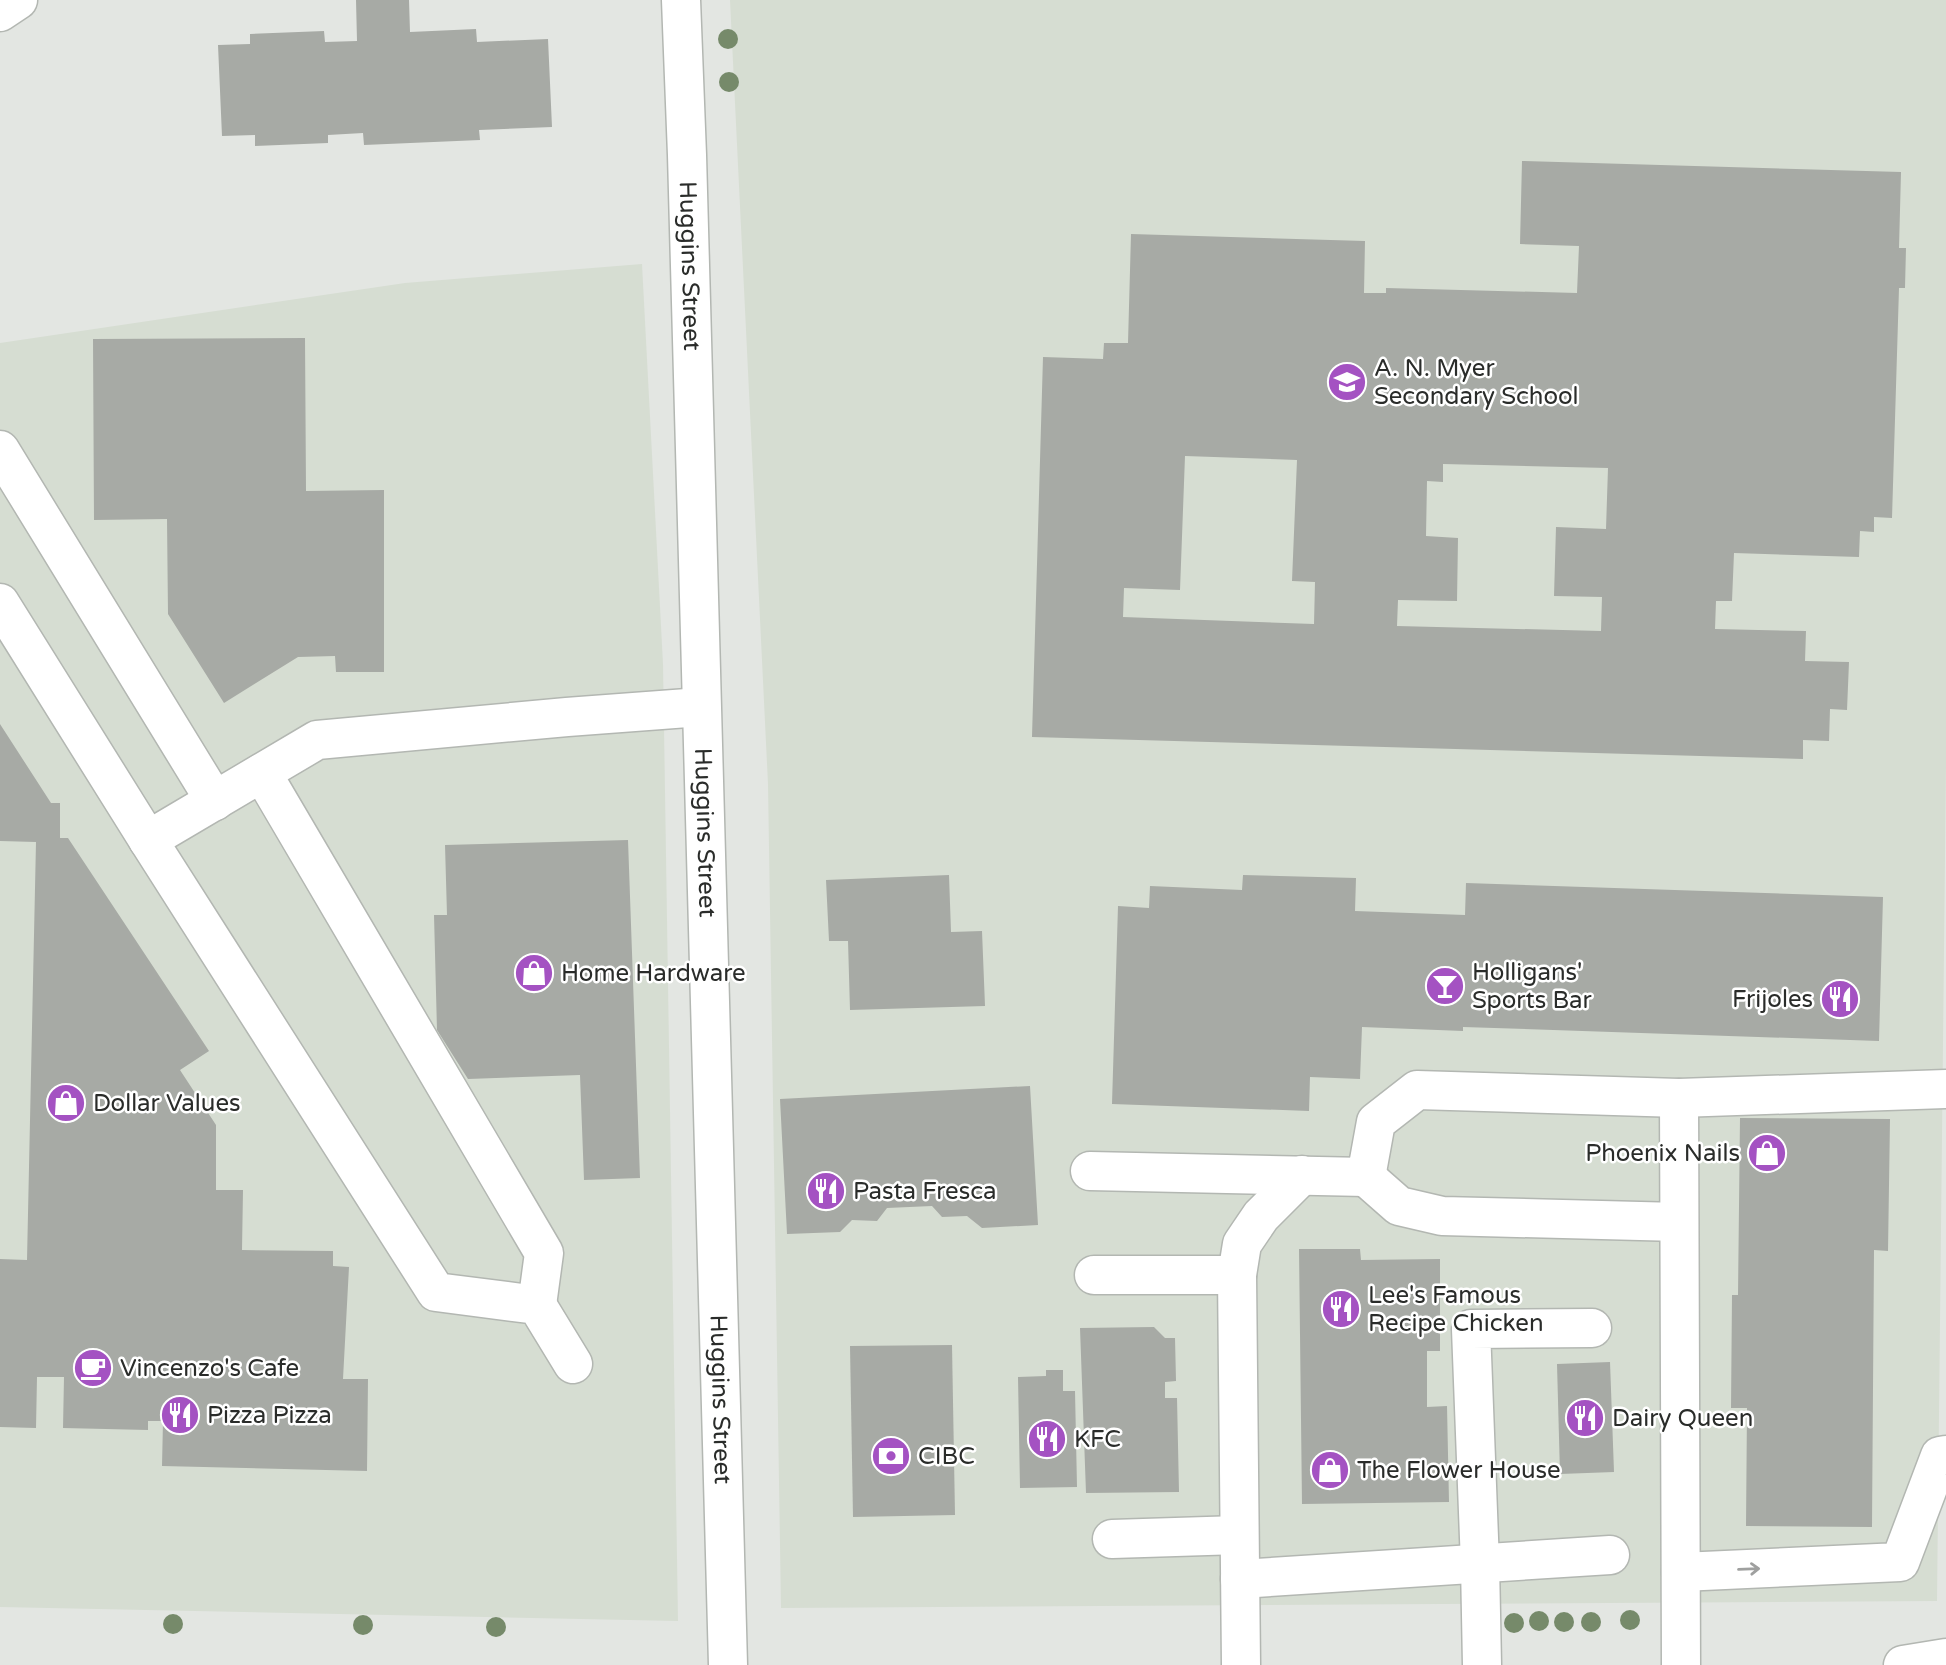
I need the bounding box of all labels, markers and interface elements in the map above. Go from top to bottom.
street label: Huggins Street [673,181,706,351]
place label: A. N. Myer Secondary School [1374,354,1579,411]
school or university icon: A. N. Myer Secondary School [1326,361,1368,403]
street label: Huggins Street [688,747,722,918]
shop icon: Home Hardware [513,952,555,994]
place label: Holligans' Sports Bar [1472,958,1593,1015]
place label: Home Hardware [561,959,746,988]
bar icon: Holligans' Sports Bar [1424,965,1466,1007]
restaurant icon: Frijoles [1819,978,1861,1020]
place label: Frijoles [1732,985,1813,1014]
shop icon: Dollar Values [45,1082,87,1124]
place label: Dollar Values [93,1089,241,1118]
shop icon: Phoenix Nails [1746,1132,1788,1174]
place label: Phoenix Nails [1585,1139,1740,1168]
restaurant icon: Pasta Fresca [805,1170,847,1212]
place label: Pasta Fresca [853,1177,996,1206]
place label: Lee's Famous Recipe Chicken [1368,1281,1544,1338]
restaurant icon: Lee's Famous Recipe Chicken [1320,1288,1362,1330]
street label: Huggins Street [703,1314,737,1485]
cafe icon: Vincenzo's Cafe [72,1347,114,1389]
place label: Vincenzo's Cafe [120,1354,299,1383]
restaurant icon: Pizza Pizza [159,1394,201,1436]
restaurant icon: Dairy Queen [1564,1397,1606,1439]
place label: Pizza Pizza [207,1401,332,1430]
place label: Dairy Queen [1612,1404,1753,1433]
restaurant icon: KFC [1026,1418,1068,1460]
place label: KFC [1074,1425,1121,1454]
bank icon: CIBC [870,1435,912,1477]
place label: CIBC [918,1442,975,1471]
shop icon: The Flower House [1309,1449,1351,1491]
place label: The Flower House [1357,1456,1561,1485]
one-way arrow [1737,1562,1760,1575]

